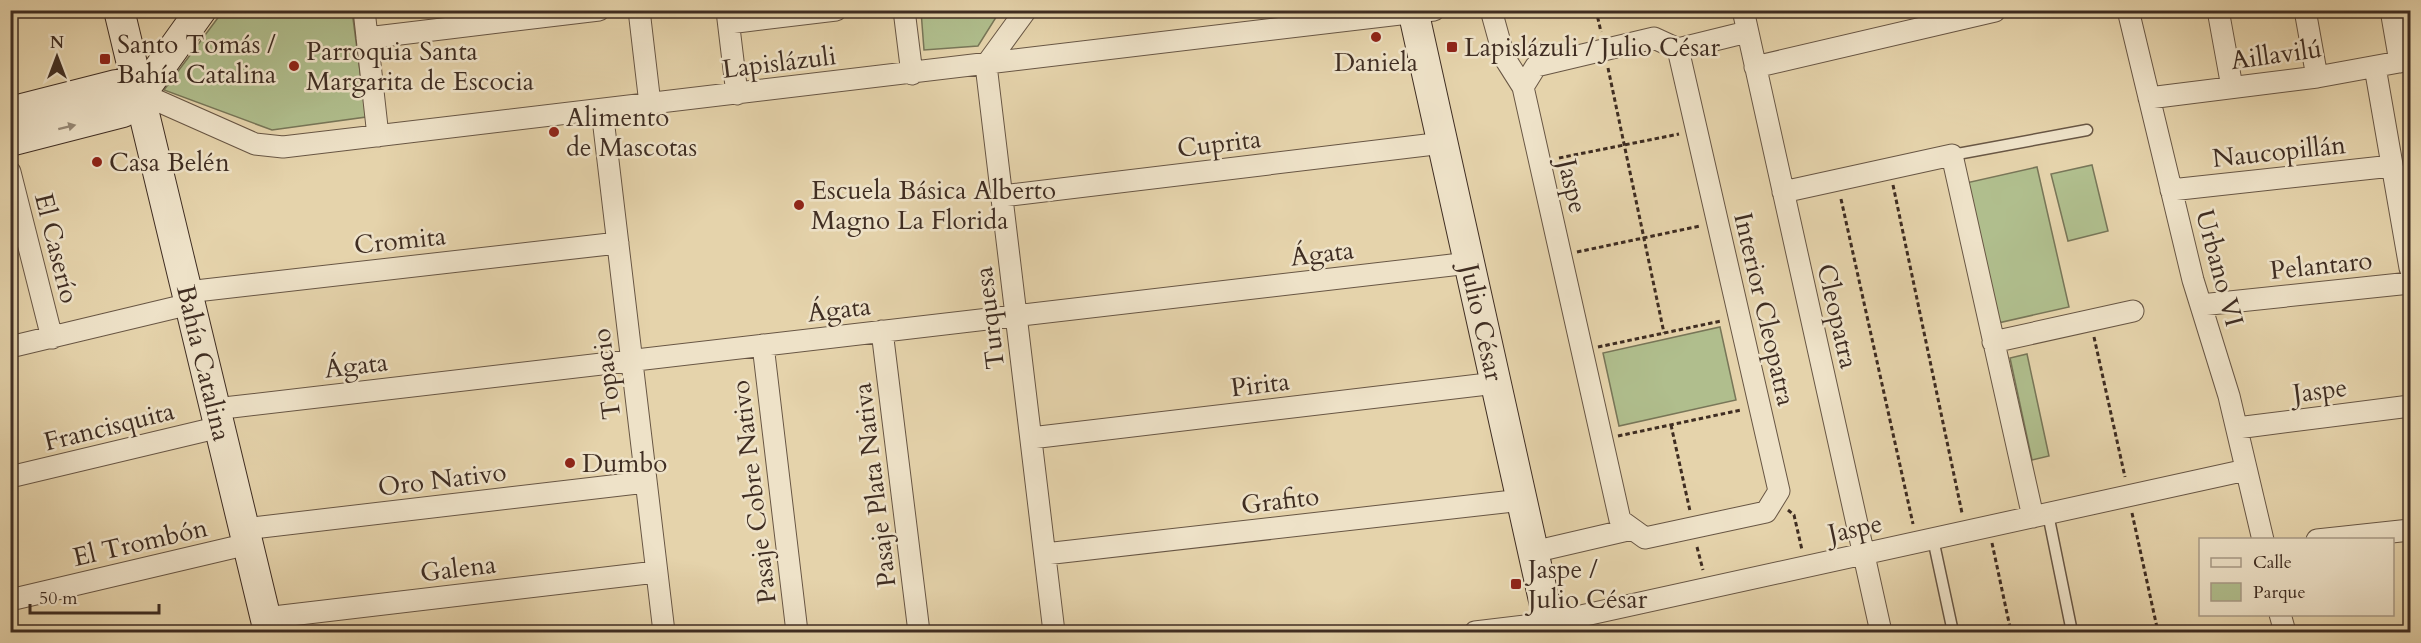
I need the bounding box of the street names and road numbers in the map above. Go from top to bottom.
street label: Aillavilú [2228,31,2324,78]
street label: Lapislázuli [720,38,838,87]
street label: Cuprita [1175,121,1263,166]
street label: Naucopillán [2211,127,2348,176]
street label: Jaspe [1548,152,1596,217]
street label: El Caserío [26,189,87,307]
street label: Urbano VI [2187,206,2252,330]
street label: Interior Cleopatra [1725,209,1804,409]
street label: Cromita [352,218,448,263]
street label: Ágata [1288,232,1356,275]
street label: Pelantaro [2268,243,2374,288]
street label: Julio César [1451,257,1512,385]
street label: Cleopatra [1808,260,1867,372]
street label: Turquesa [966,265,1013,371]
street label: Bahía Catalina [168,281,239,445]
street label: Ágata [805,288,873,331]
street label: Topacio [584,326,629,421]
street label: Ágata [322,344,390,387]
street label: Pirita [1229,364,1291,405]
street label: Jaspe [2287,370,2349,412]
street label: Pasaje Cobre Nativo [722,378,785,606]
street label: Pasaje Plata Nativa [845,381,904,589]
street label: Francisquita [40,393,178,460]
street label: Oro Nativo [376,454,508,505]
street label: Grafito [1239,478,1321,523]
street label: Jaspe [1821,506,1885,552]
street label: El Trombón [69,510,211,575]
street label: Galena [418,546,498,591]

